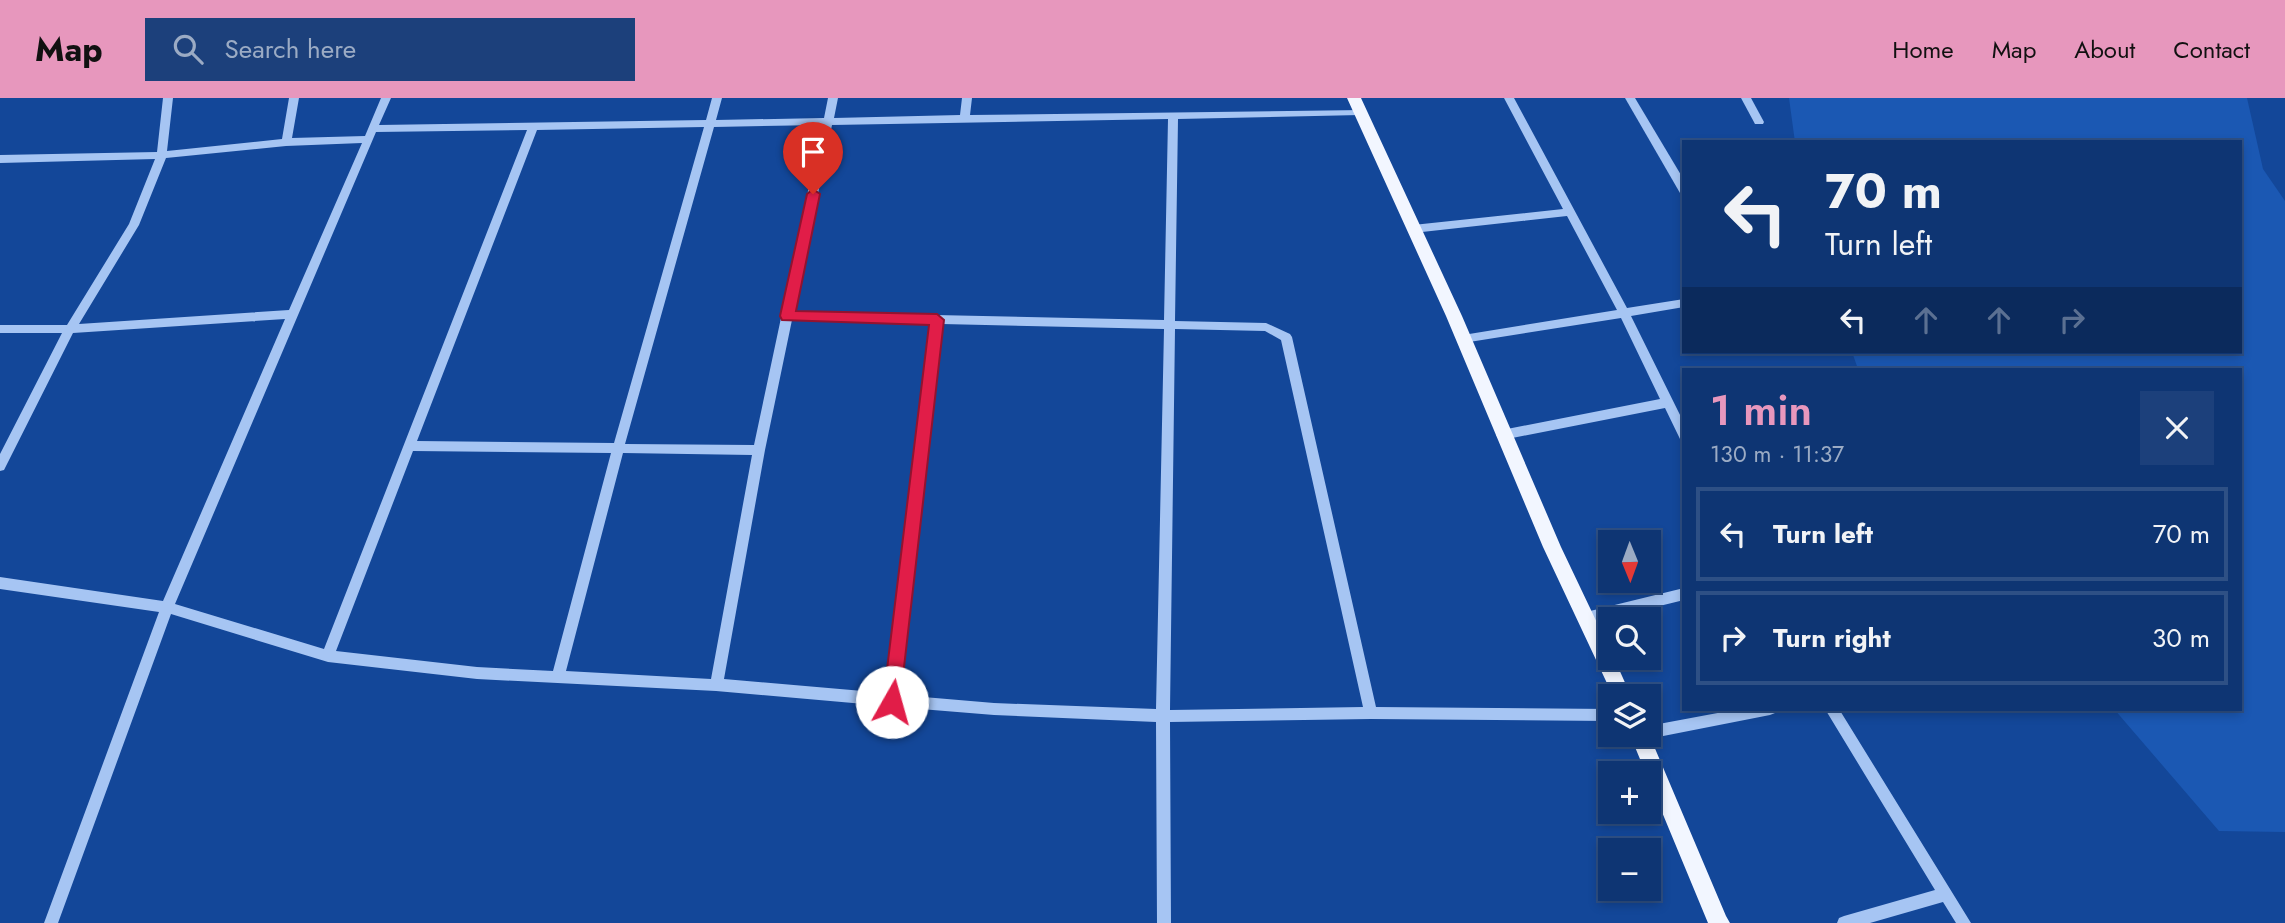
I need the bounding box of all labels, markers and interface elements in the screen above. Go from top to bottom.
search box [145,18,635,81]
text: Map [35,26,103,73]
icon: search [169,30,207,68]
text: Search here [225,30,356,68]
text: Home [1892,32,1954,67]
text: Map [1992,32,2036,67]
text: About [2074,32,2135,67]
text: Contact [2173,32,2250,67]
pin [783,122,843,194]
icon: arrive [794,133,832,171]
text: 70 m [1825,156,1942,226]
icon: left [1710,168,1801,259]
text: Turn left [1825,221,1932,267]
icon: left [1834,301,1872,339]
icon: ahead [1907,301,1945,339]
icon: ahead [1980,301,2018,339]
icon: right [2053,301,2091,339]
text: 1 min [1710,380,1812,441]
button: close [2140,391,2214,465]
text: 130 m · 11:37 [1710,437,1844,471]
icon: left [1714,515,1752,553]
text: Turn left [1773,515,1873,553]
text: 70 m [2153,515,2210,553]
north arrow [1598,530,1661,593]
map controls [1598,530,1661,901]
button: search [1598,607,1661,670]
icon: right [1714,619,1752,657]
text: Turn right [1773,619,1891,657]
text: 30 m [2152,619,2210,657]
position arrow [855,665,929,739]
button: layers [1598,684,1661,747]
button: + [1598,761,1661,824]
button: − [1598,838,1661,901]

